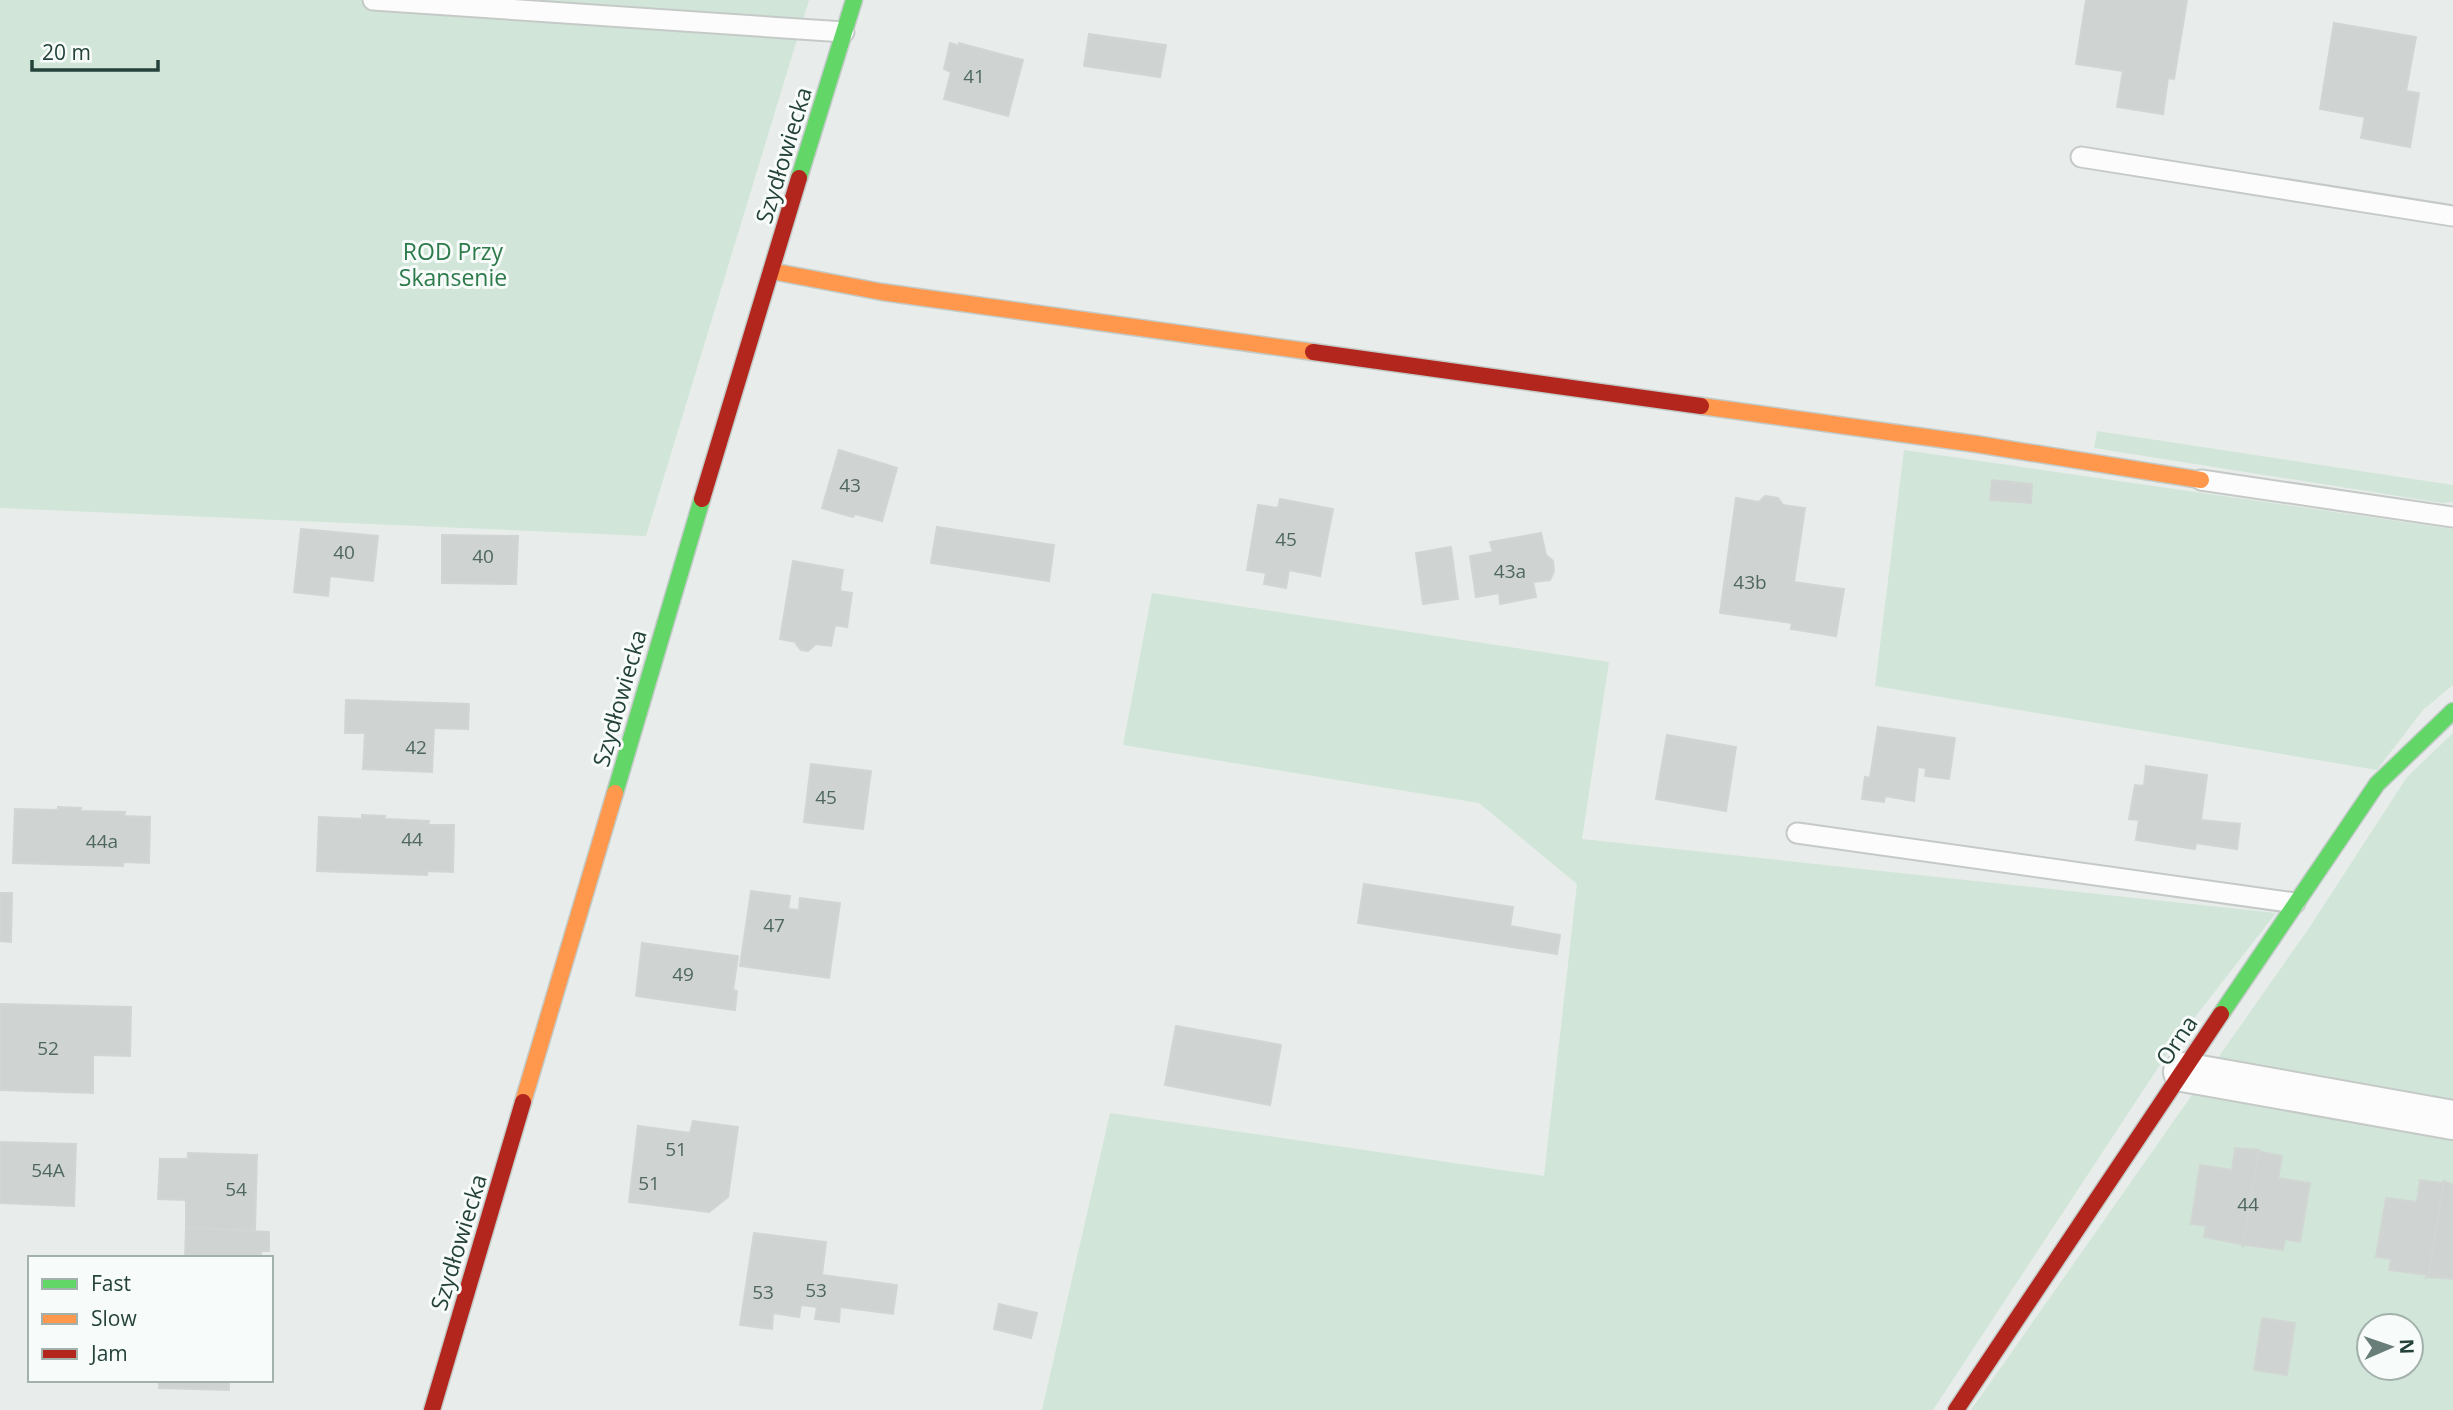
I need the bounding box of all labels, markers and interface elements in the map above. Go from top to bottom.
scale bar [32,28,158,72]
text: 20 m [42,38,91,66]
house number: 41 [963,63,985,89]
street label: Szydłowiecka [747,83,819,227]
park label: ROD Przy Skansenie [399,235,507,293]
house number: 43 [839,472,861,498]
house number: 45 [1275,526,1297,552]
house number: 40 [333,539,355,565]
house number: 40 [472,543,494,569]
house number: 43a [1494,558,1526,584]
house number: 43b [1733,569,1767,595]
street label: Szydłowiecka [584,626,654,770]
house number: 42 [405,734,427,760]
house number: 45 [815,784,837,810]
house number: 44 [401,826,423,852]
house number: 44a [86,828,118,854]
house number: 47 [763,912,785,938]
house number: 49 [672,961,694,987]
street label: Orna [2148,1009,2204,1071]
house number: 52 [37,1035,59,1061]
house number: 51 [665,1136,687,1162]
house number: 54A [31,1157,65,1183]
street label: Szydłowiecka [422,1170,494,1314]
house number: 51 [638,1170,660,1196]
house number: 54 [225,1176,247,1202]
house number: 44 [2237,1191,2259,1217]
legend [28,1256,273,1382]
text: Fast [91,1269,131,1297]
house number: 53 [805,1277,827,1303]
house number: 53 [752,1279,774,1305]
text: Slow [91,1304,137,1332]
north arrow [2355,1312,2425,1382]
text: N [2394,1338,2420,1355]
text: Jam [89,1339,128,1367]

